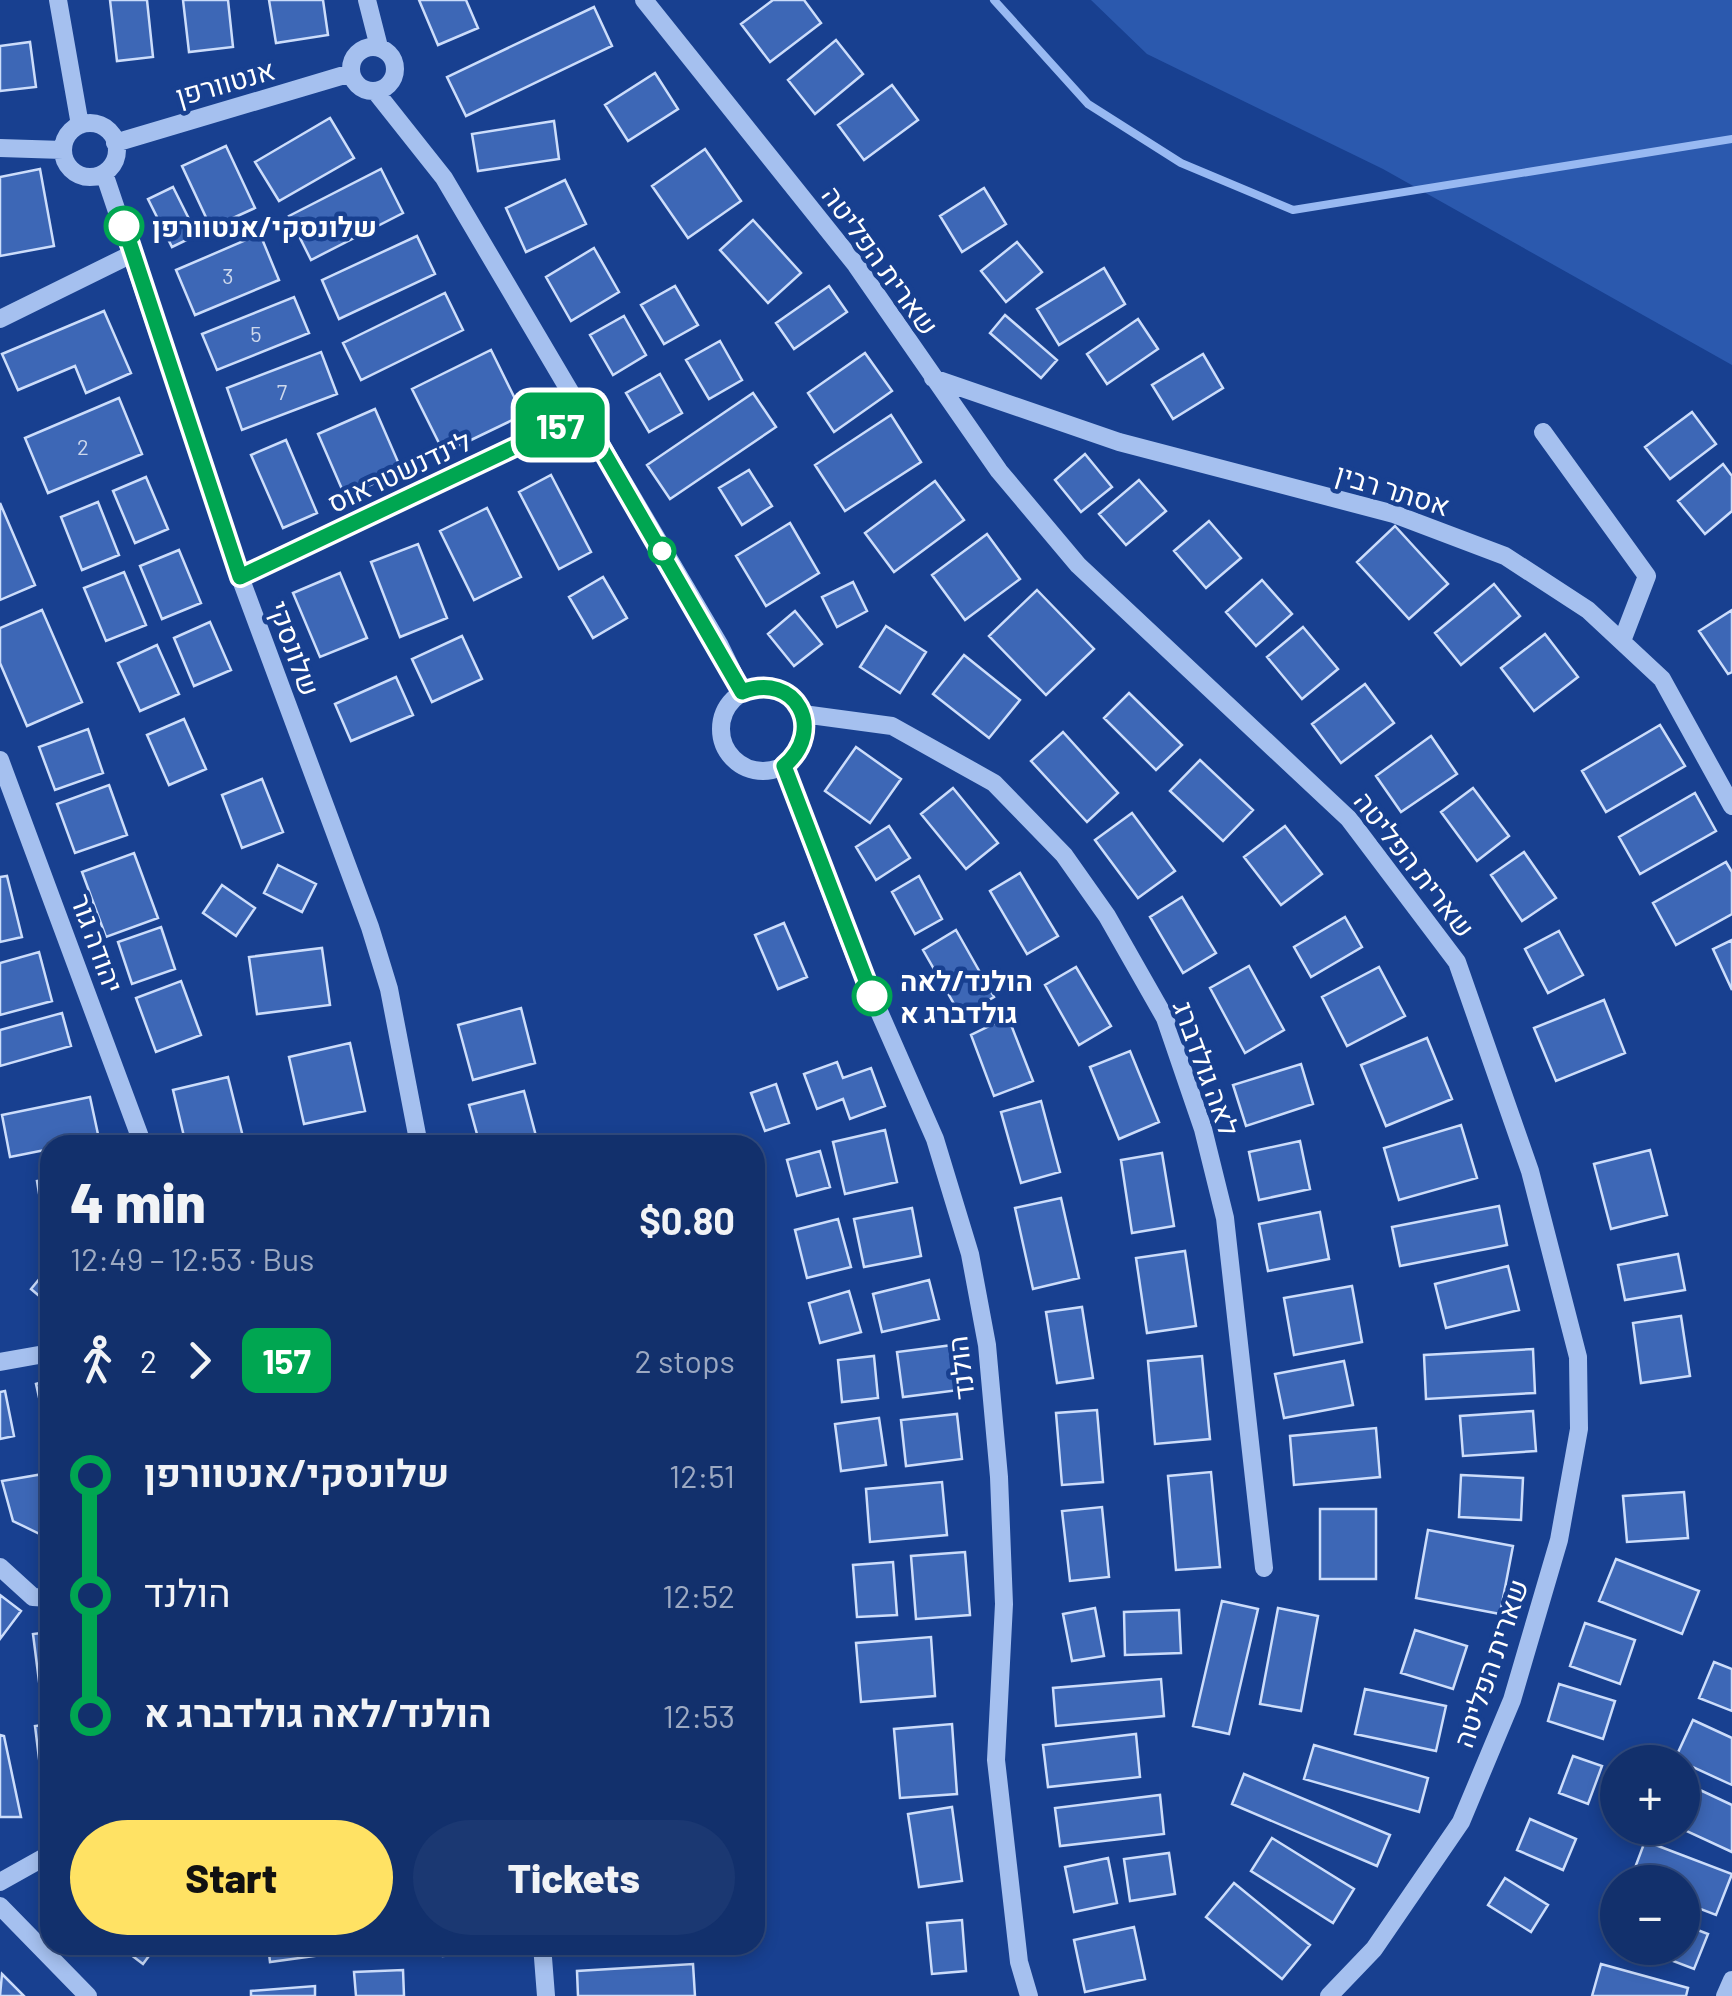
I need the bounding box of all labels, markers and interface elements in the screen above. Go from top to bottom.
street label: אנטוורפן [172,52,278,112]
street label: שארית הפליטה [816,179,946,341]
marker: שלונסקי/אנטוורפן [105,207,143,245]
place label: שלונסקי/אנטוורפן [152,209,377,243]
house number: 3 [222,262,234,288]
house number: 5 [250,320,262,346]
house number: 7 [277,378,287,404]
line badge: 157 [502,392,618,458]
text: 157 [536,404,584,446]
street label: לינדנשטראוס [322,423,476,519]
house number: 2 [77,433,89,459]
street label: אסתר רבין [1332,456,1454,522]
unlabelled marker [649,538,675,564]
street label: שלונסקי [262,596,328,700]
street label: שארית הפליטה [1347,784,1483,944]
street label: יהודה גור [64,889,132,997]
place label: הולנד/לאה גולדברג א [900,963,1033,1029]
marker: הולנד/לאה גולדברג א [853,977,891,1015]
street label: לאה גולדברג [1167,996,1247,1140]
text: 4 min [70,1168,206,1234]
text: $0.80 [639,1197,735,1243]
text: 12:49 – 12:53 · Bus [70,1239,315,1277]
icon: walk [70,1333,125,1388]
icon: forward [172,1333,227,1388]
street label: הולנד [939,1334,981,1402]
text: 157 [262,1339,311,1381]
text: 2 [140,1341,157,1379]
text: 2 stops [634,1341,735,1379]
text: שלונסקי/אנטוורפן [144,1449,449,1495]
text: 12:51 [669,1456,735,1494]
text: הולנד [144,1569,231,1615]
street label: שארית הפליטה [1445,1574,1535,1752]
text: 12:52 [662,1576,735,1614]
text: הולנד/לאה גולדברג א [144,1689,492,1735]
text: 12:53 [663,1696,735,1734]
map controls [1600,1745,1700,1965]
button: + [1600,1745,1700,1845]
button: Start [70,1820,393,1935]
button: Tickets [413,1820,735,1935]
button: − [1600,1865,1700,1965]

